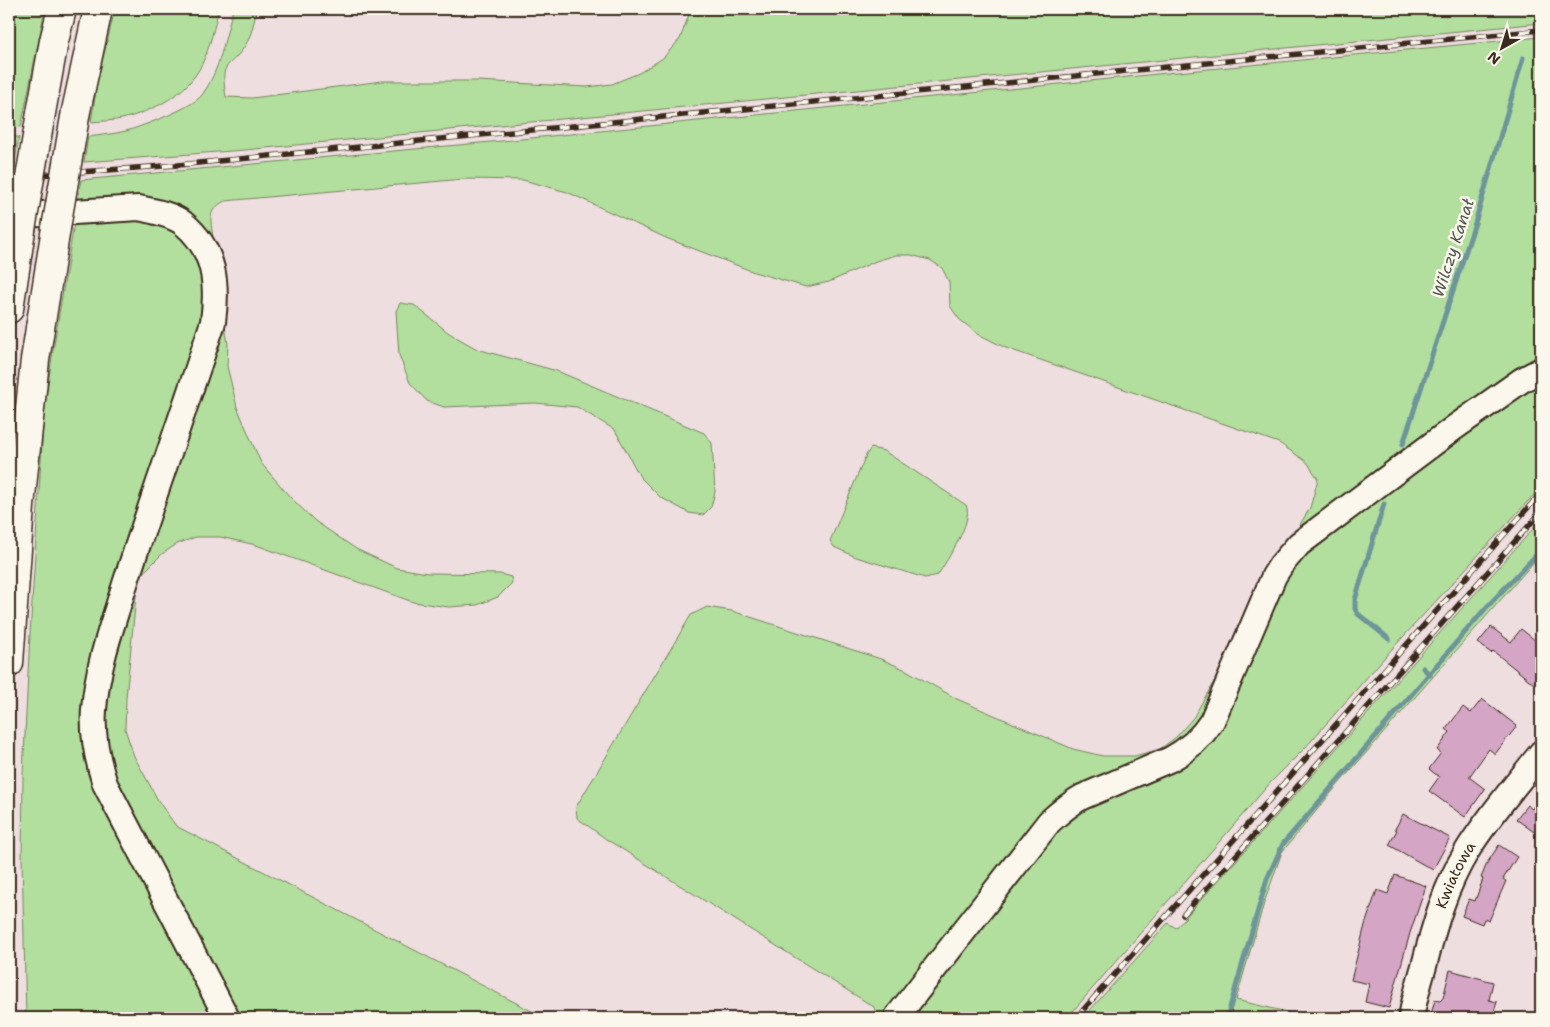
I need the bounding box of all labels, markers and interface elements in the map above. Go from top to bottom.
north arrow [1478,22,1528,72]
text: N [1484,48,1504,69]
water label: Wilczy Kanał [1427,195,1479,300]
street label: Kwiatowa [1431,837,1481,911]

